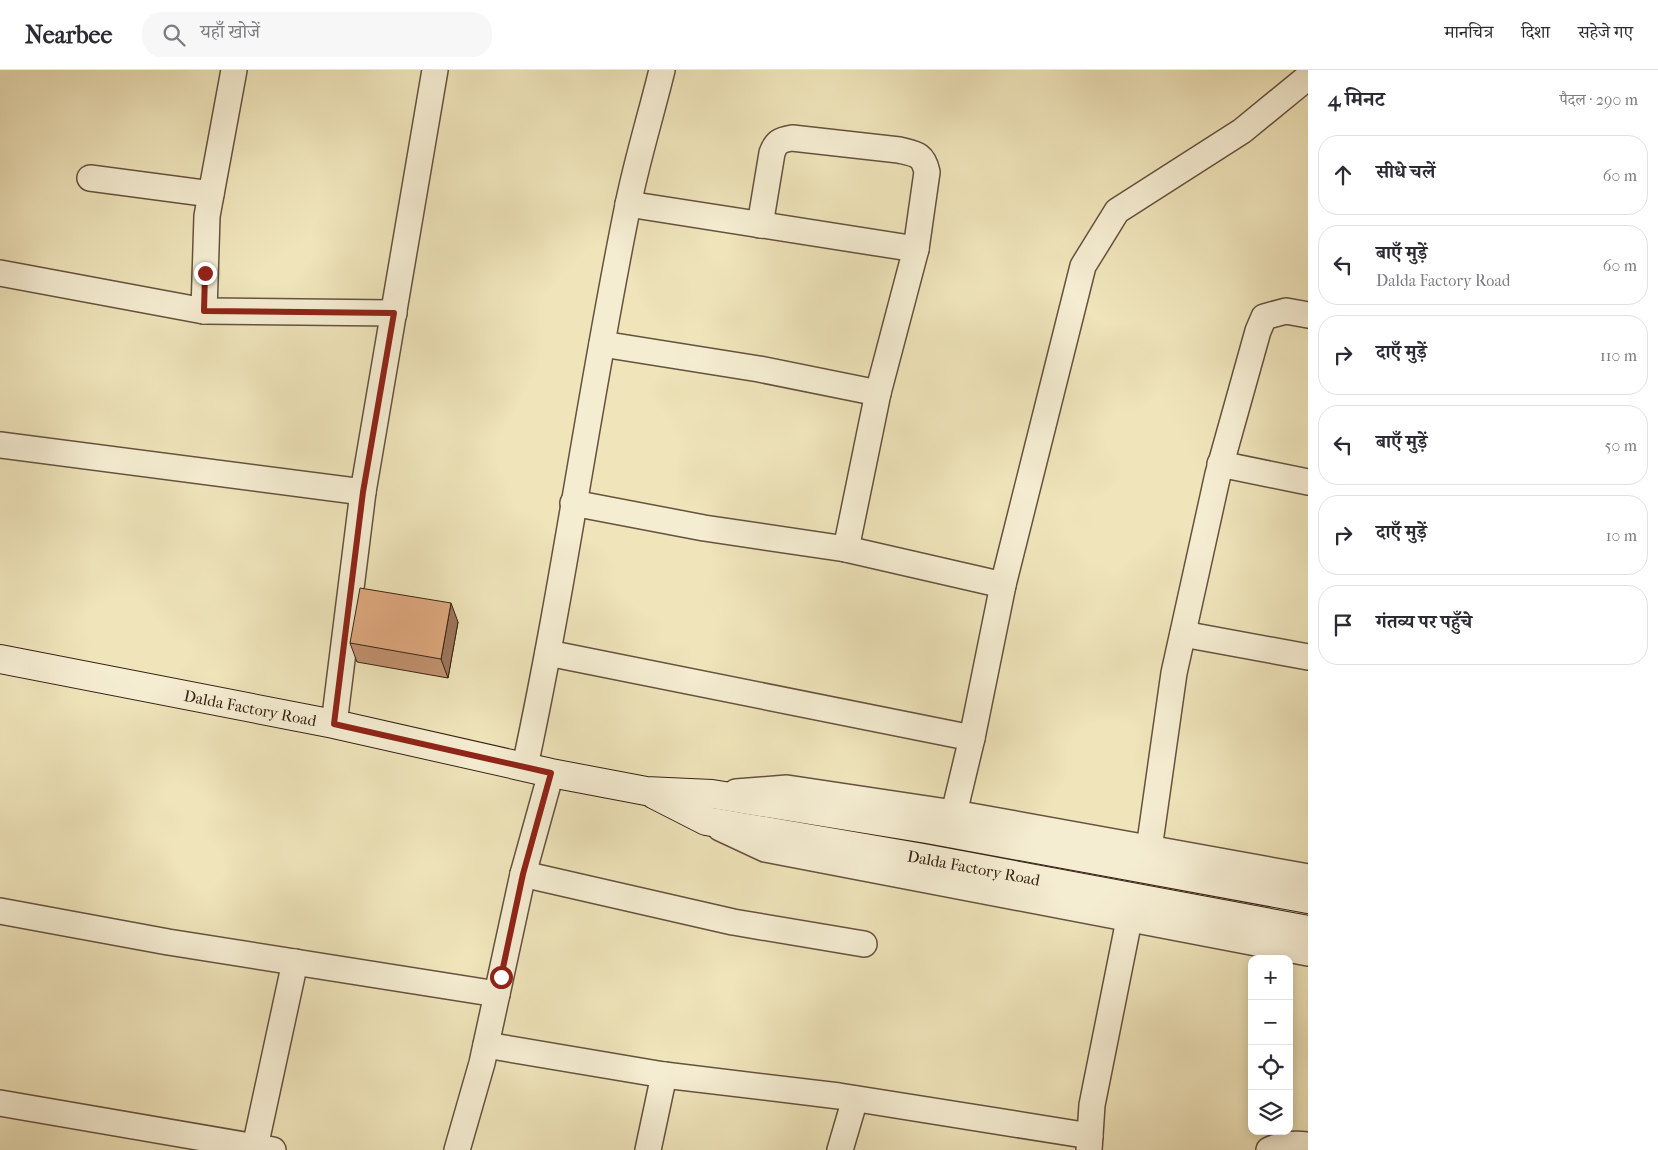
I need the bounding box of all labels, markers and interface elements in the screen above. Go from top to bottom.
search box [142,12,492,57]
text: Nearbee [25,21,112,49]
icon: search [160,21,188,49]
text: यहाँ खोजें [200,21,260,43]
text: मानचित्र [1445,22,1493,43]
text: दिशा [1521,22,1550,43]
text: सहेजे गए [1578,22,1633,43]
text: 4 मिनट [1328,87,1385,111]
text: पैदल · 290 m [1560,90,1638,109]
icon: ahead [1329,161,1357,189]
text: सीधे चलें [1376,161,1435,183]
text: 60 m [1603,166,1637,185]
text: बाएँ मुड़ें [1376,242,1427,264]
icon: left [1329,251,1357,279]
text: 60 m [1603,256,1637,275]
route end [194,262,217,285]
text: Dalda Factory Road [1376,271,1511,290]
icon: right [1329,341,1357,369]
text: दाएँ मुड़ें [1376,341,1427,363]
text: 110 m [1600,346,1637,365]
icon: left [1329,431,1357,459]
text: बाएँ मुड़ें [1376,431,1427,453]
text: 50 m [1605,436,1637,455]
icon: right [1329,521,1357,549]
text: दाएँ मुड़ें [1376,521,1427,543]
text: 10 m [1606,526,1637,545]
icon: arrive [1329,611,1357,639]
text: गंतव्य पर पहुँचे [1376,611,1472,633]
street label: Dalda Factory Road [182,686,318,730]
street label: Dalda Factory Road [906,846,1042,890]
map controls [1248,955,1293,1135]
button: + [1248,955,1293,1000]
route start [490,966,513,989]
button: − [1248,1000,1293,1045]
button: locate [1248,1045,1293,1090]
button: layers [1248,1090,1293,1135]

